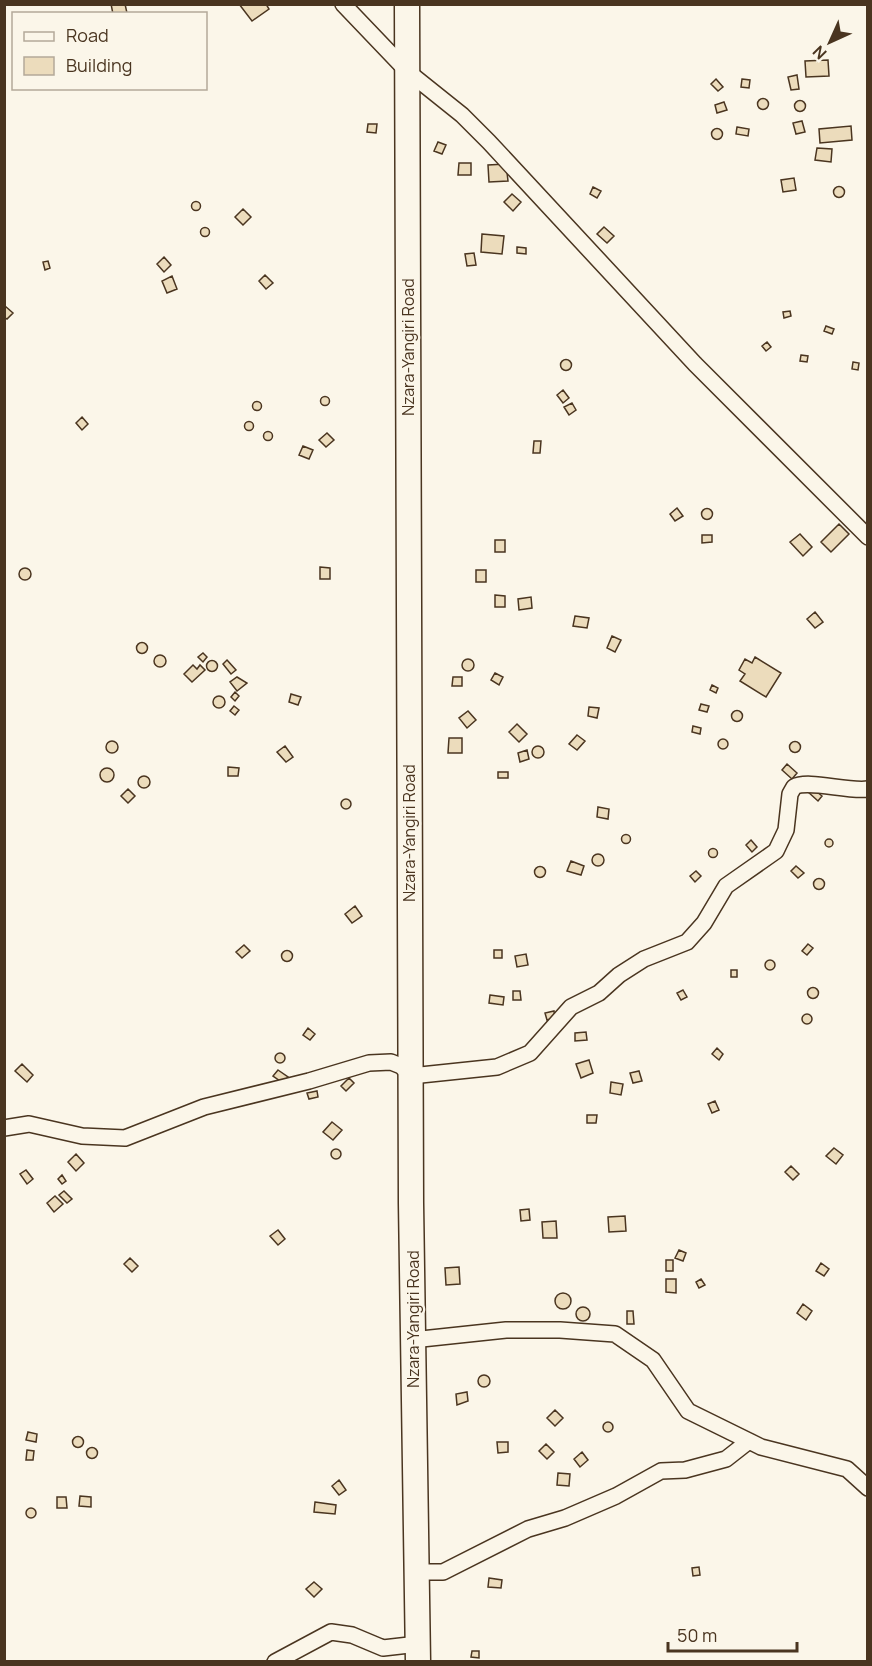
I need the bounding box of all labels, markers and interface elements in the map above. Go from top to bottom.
legend [12,12,207,90]
north arrow [800,12,860,72]
text: Road [66,23,109,47]
text: N [808,41,831,64]
text: Building [66,53,132,77]
street label: Nzara-Yangiri Road [397,278,419,416]
street label: Nzara-Yangiri Road [398,764,420,902]
street label: Nzara-Yangiri Road [402,1250,424,1388]
scale bar [668,1615,797,1653]
text: 50 m [677,1623,717,1647]

